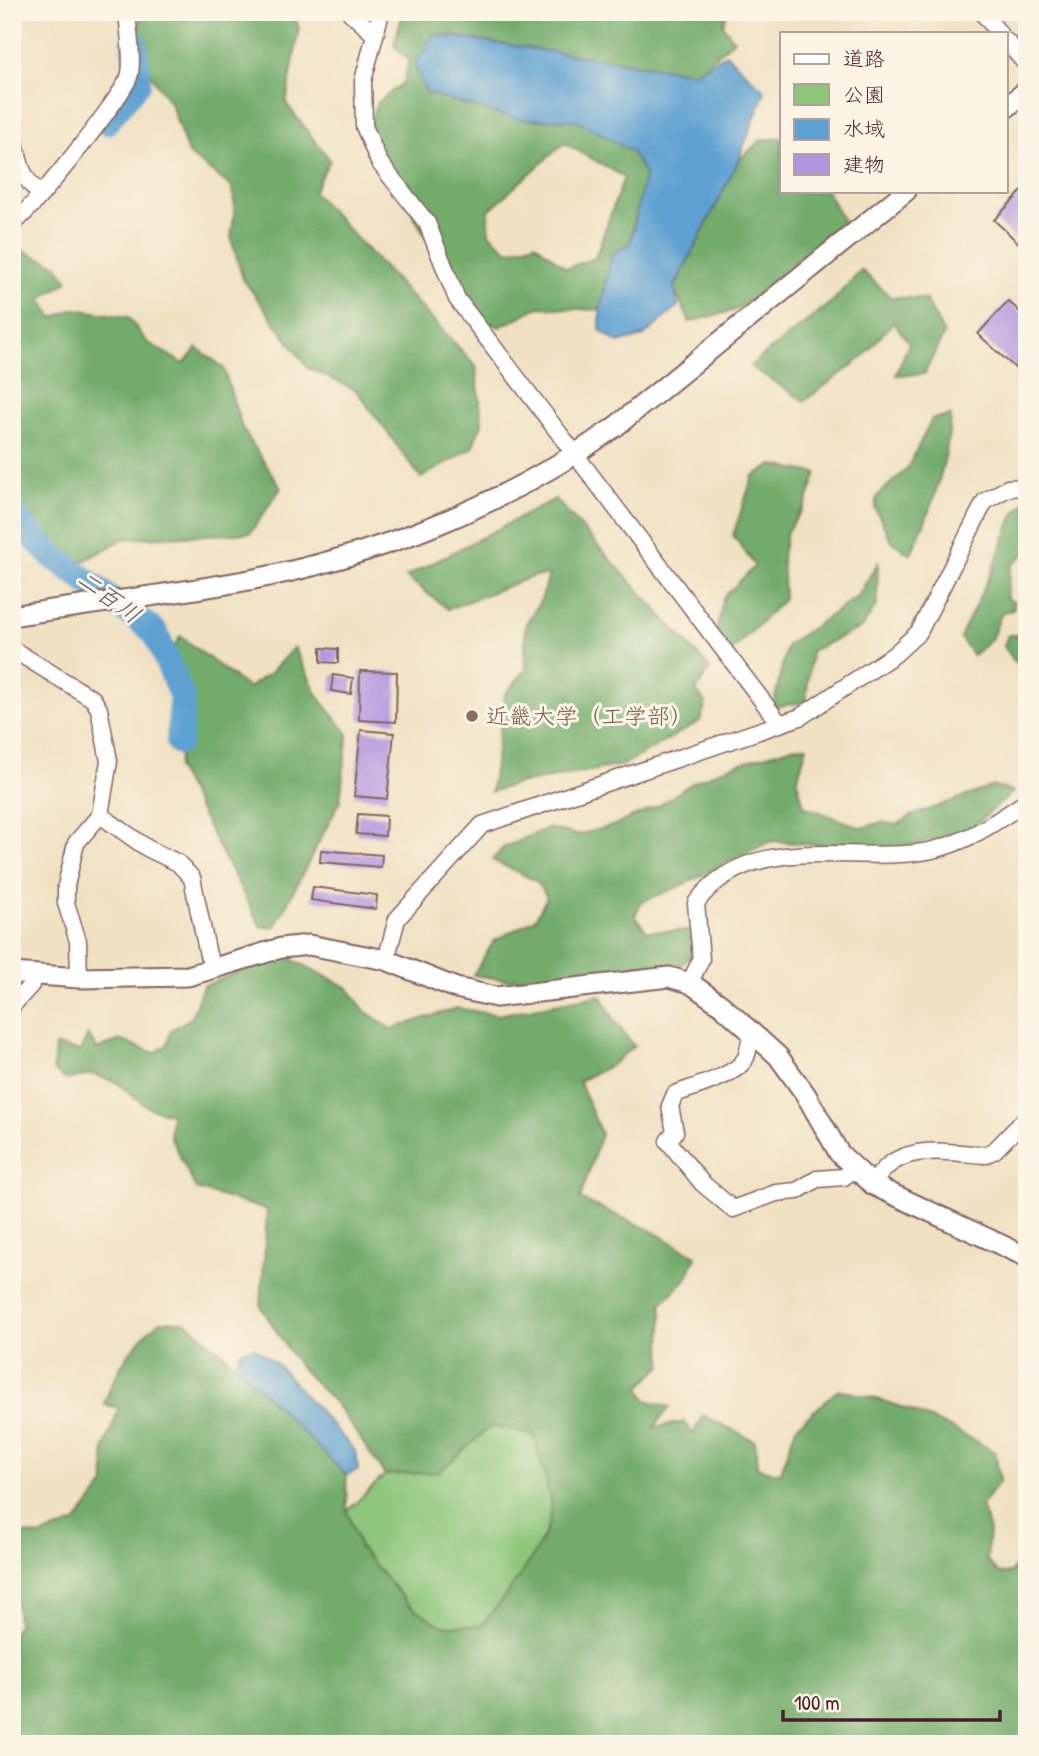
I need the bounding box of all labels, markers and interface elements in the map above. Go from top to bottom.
legend [780,32,1007,192]
text: 道路 [843,44,885,73]
text: 公園 [843,80,885,109]
text: 水域 [843,114,885,143]
text: 建物 [843,150,885,179]
water label: 二百川 [71,562,148,630]
place label: 近畿大学（工学部） [486,700,693,731]
marker: 近畿大学（工学部） [464,708,480,724]
scale bar [783,1679,1000,1723]
text: 100 m [794,1688,840,1717]

